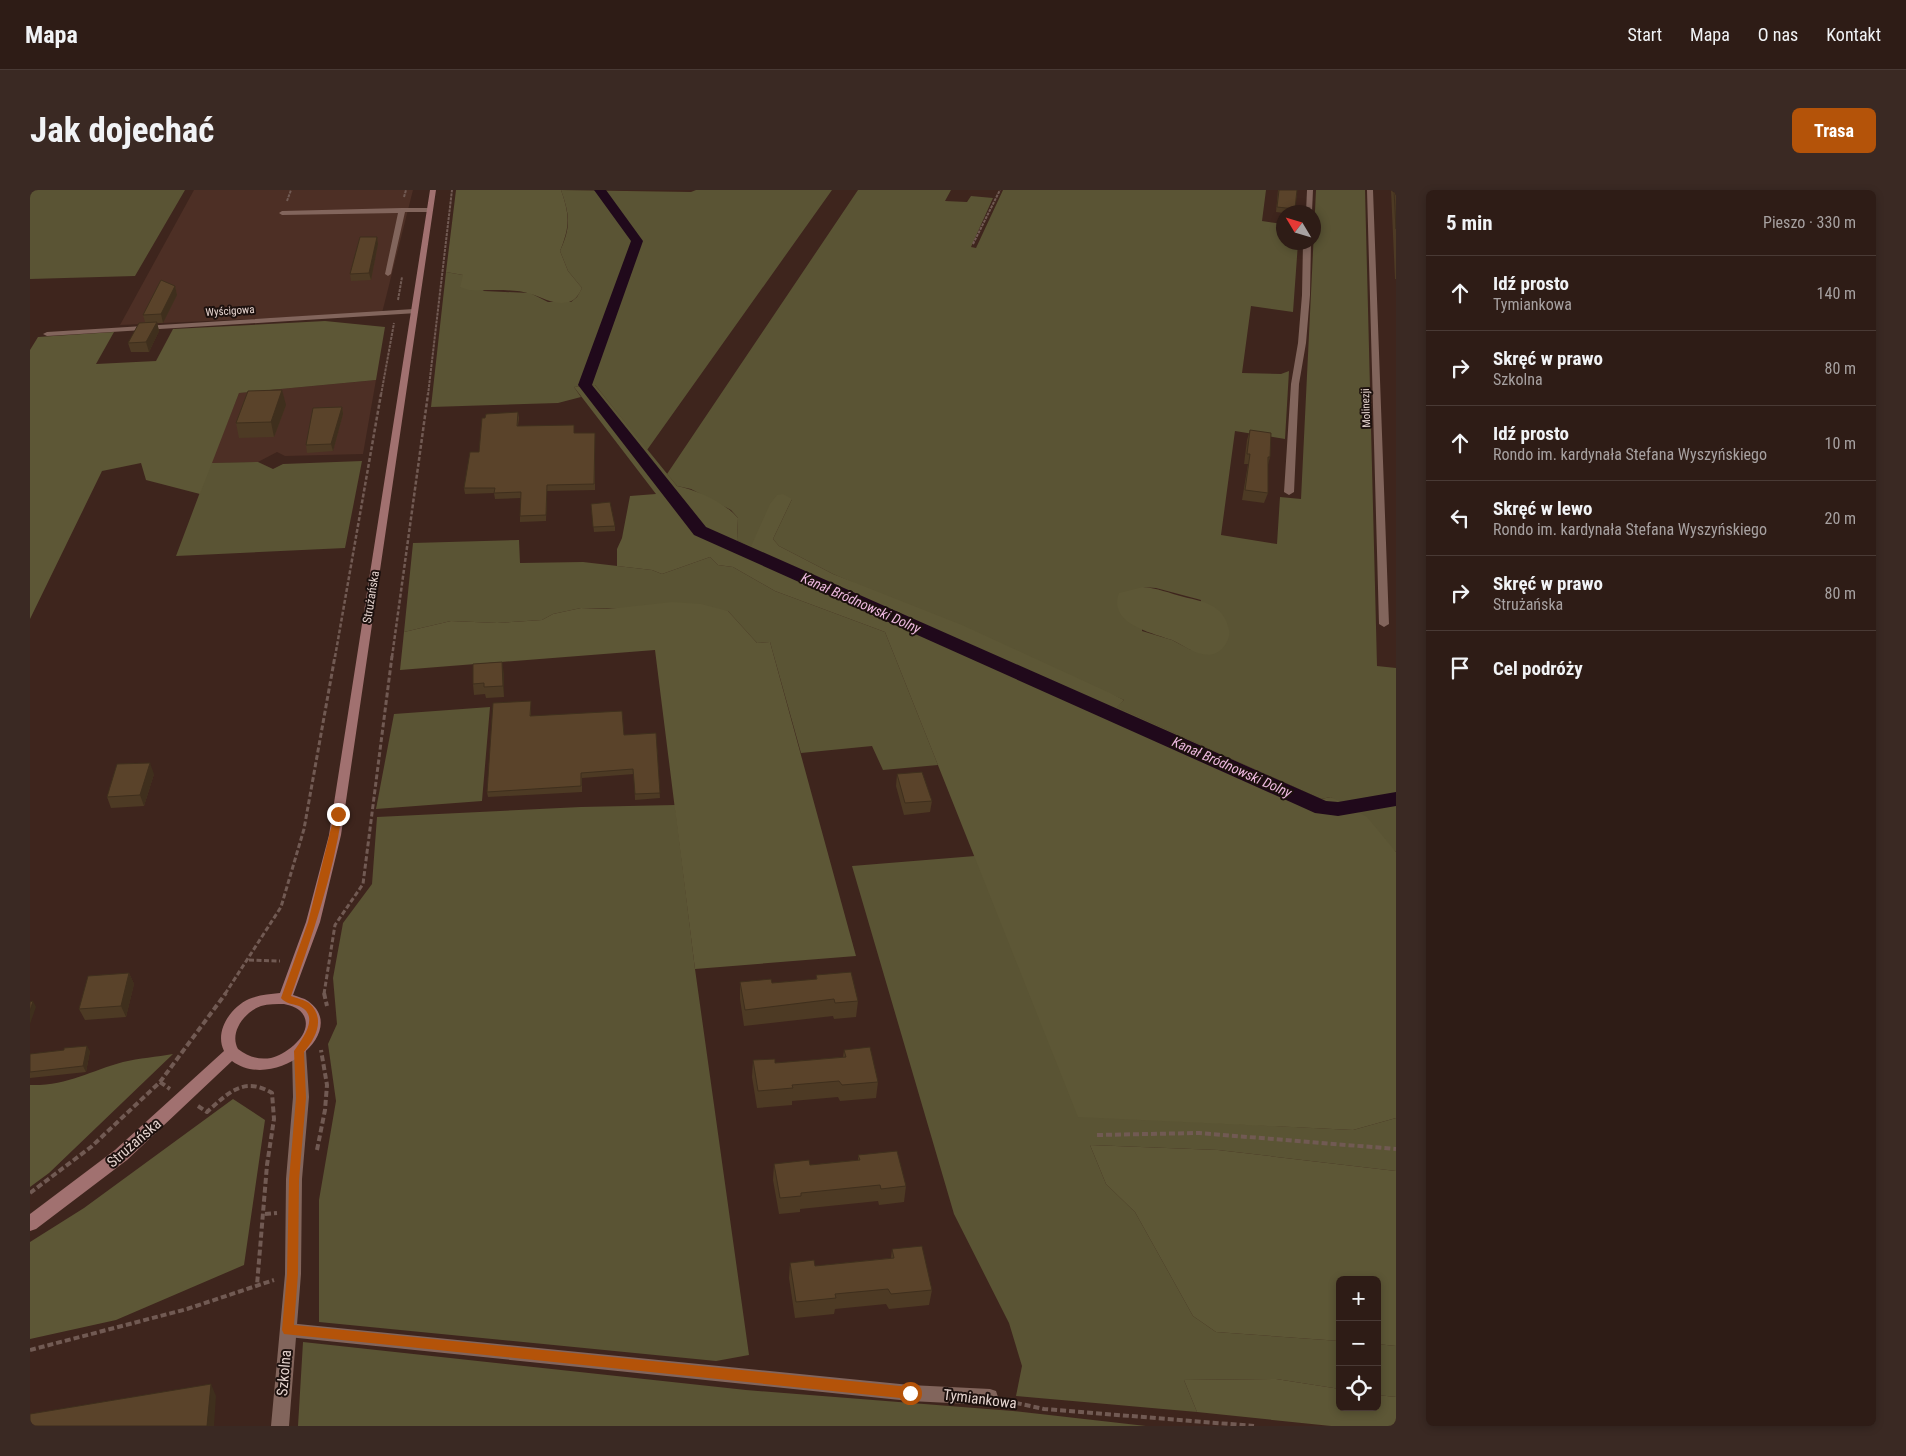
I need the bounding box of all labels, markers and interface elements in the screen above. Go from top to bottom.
text: Mapa [25,21,78,49]
text: Start [1628,24,1662,45]
text: Mapa [1690,24,1730,45]
text: O nas [1758,24,1798,45]
text: Kontakt [1826,24,1881,45]
button: Trasa [1792,108,1876,153]
text: Jak dojechać [30,110,214,151]
north arrow [1276,205,1321,250]
text: 5 min [1446,211,1493,235]
text: Pieszo · 330 m [1763,213,1856,232]
text: Idź prosto [1493,272,1569,295]
icon: ahead [1446,279,1474,307]
text: 140 m [1817,284,1856,303]
text: Tymiankowa [1493,295,1572,314]
street label: Wyścigowa [205,303,255,319]
text: Skręć w prawo [1493,347,1603,370]
icon: right [1446,354,1474,382]
text: 80 m [1824,359,1856,378]
text: Szkolna [1493,370,1543,389]
street label: Molinezji [1359,388,1373,428]
text: Idź prosto [1493,422,1569,445]
icon: ahead [1446,429,1474,457]
text: 10 m [1824,434,1856,453]
text: Rondo im. kardynała Stefana Wyszyńskiego [1493,445,1767,464]
text: Skręć w lewo [1493,497,1592,520]
icon: left [1446,504,1474,532]
text: 20 m [1824,509,1856,528]
text: Rondo im. kardynała Stefana Wyszyńskiego [1493,520,1767,539]
water label: Kanał Bródnowski Dolny [799,569,924,637]
street label: Strużańska [360,570,382,624]
text: Skręć w prawo [1493,572,1603,595]
icon: right [1446,579,1474,607]
text: 80 m [1824,584,1856,603]
text: Strużańska [1493,595,1563,614]
icon: arrive [1446,654,1474,682]
text: Cel podróży [1493,657,1583,680]
water label: Kanał Bródnowski Dolny [1170,733,1295,801]
route end [327,803,350,826]
street label: Strużańska [103,1115,165,1171]
map controls [1336,1276,1381,1411]
button: + [1336,1276,1381,1321]
button: − [1336,1321,1381,1366]
street label: Szkolna [273,1349,295,1397]
button: locate [1336,1366,1381,1411]
route start [899,1382,922,1405]
street label: Tymiankowa [942,1386,1018,1412]

